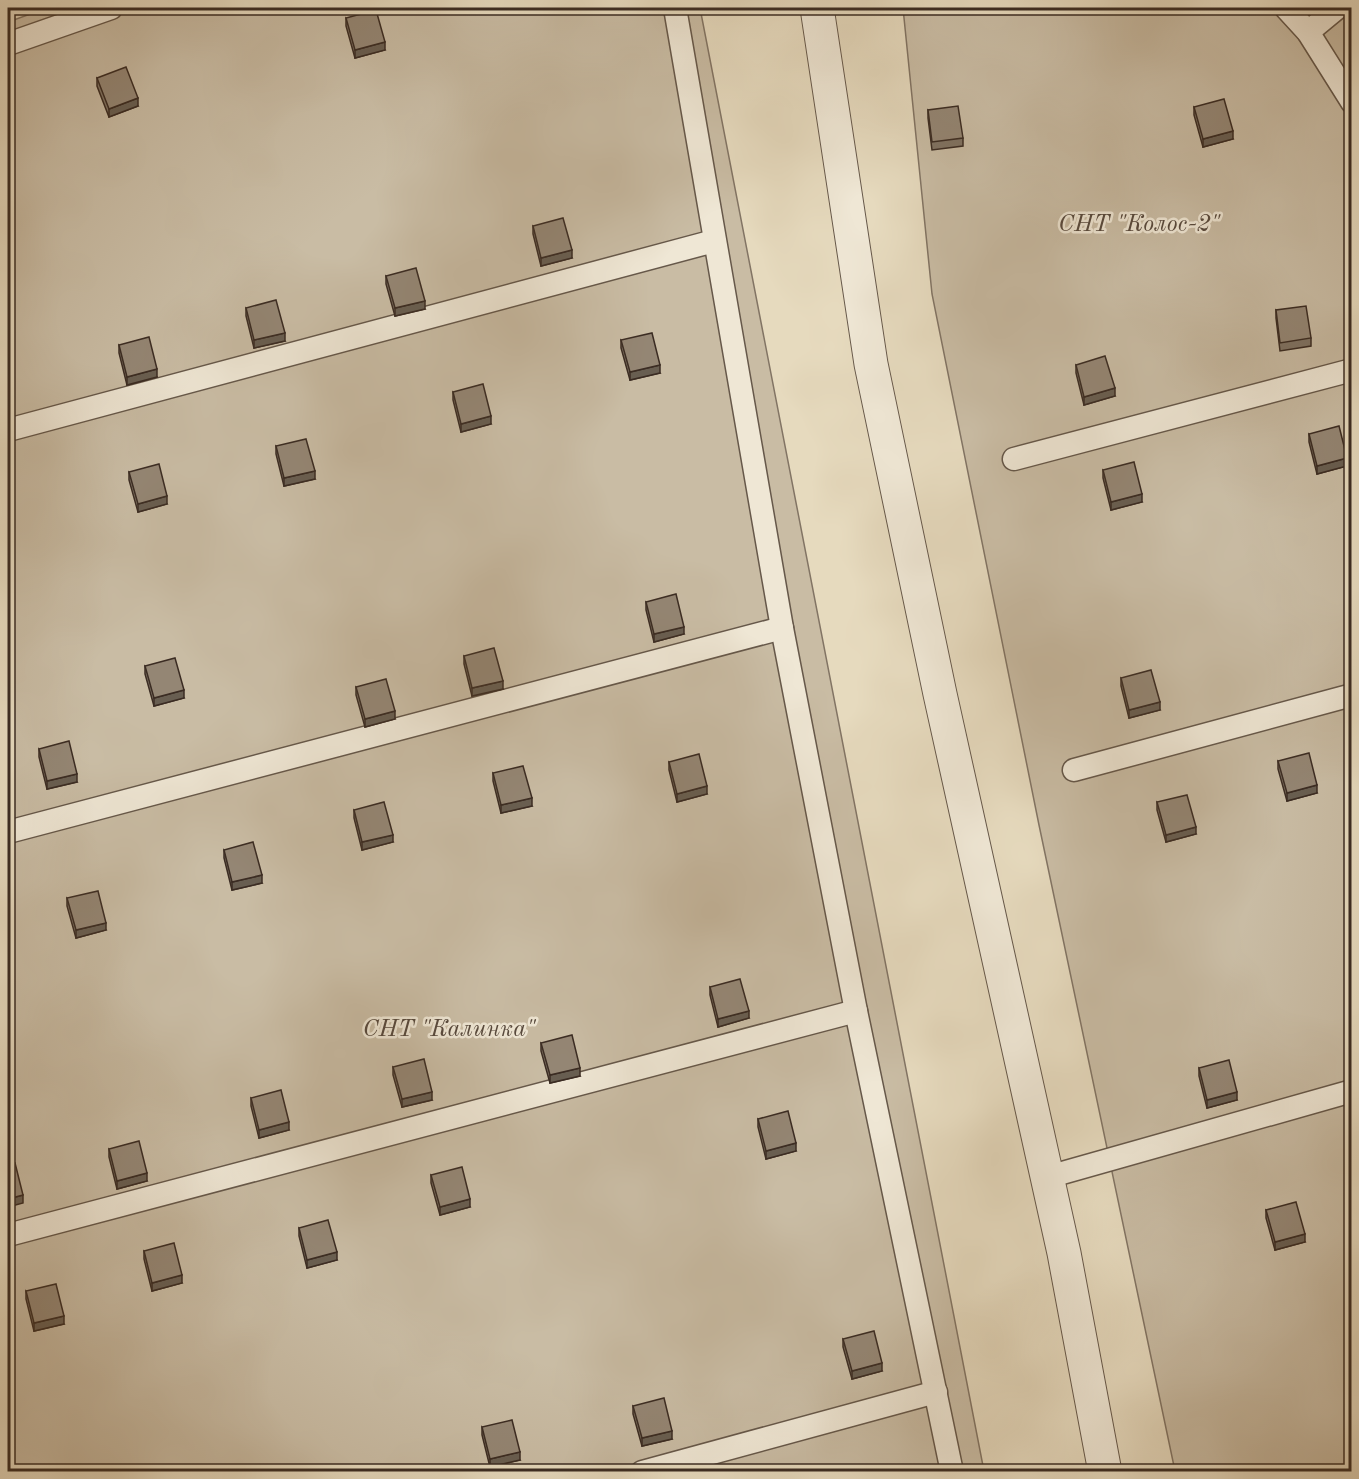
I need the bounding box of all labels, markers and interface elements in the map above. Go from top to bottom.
park label: СНТ "Колос-2" [1058,213,1222,237]
park label: СНТ "Калинка" [362,1018,537,1042]

